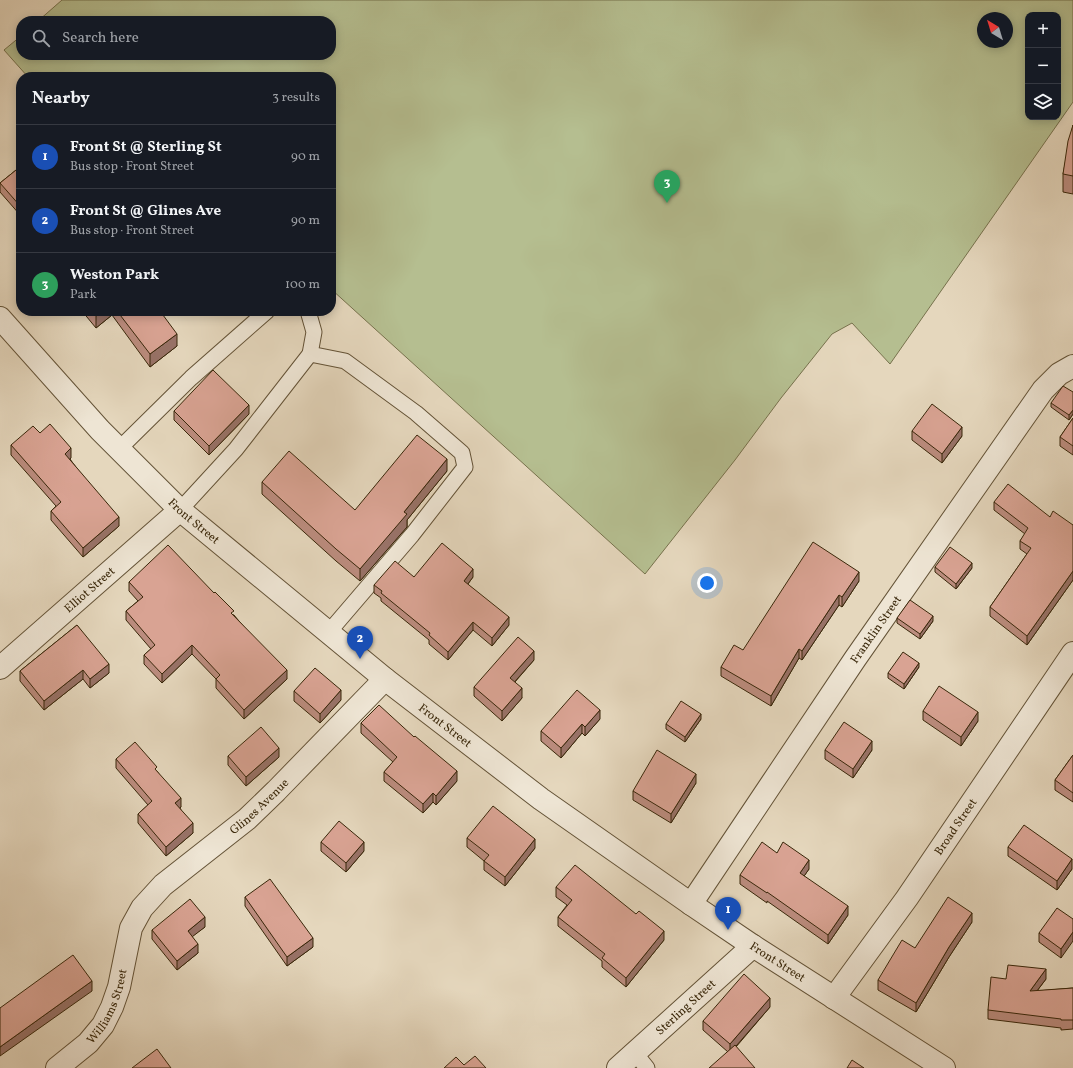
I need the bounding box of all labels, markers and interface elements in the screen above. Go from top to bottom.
north arrow [977,12,1013,48]
map controls [1025,12,1061,120]
button: + [1025,12,1061,48]
search box [16,16,336,60]
icon: search [30,27,52,49]
text: Search here [62,28,139,49]
button: − [1025,48,1061,84]
button: layers [1025,84,1061,120]
text: Nearby [32,87,90,110]
text: 3 results [272,89,320,107]
text: Front St @ Sterling St [70,137,222,158]
text: 1 [42,148,48,166]
text: 90 m [291,148,320,166]
text: Bus stop · Front Street [70,158,194,176]
pin: 3 [654,170,680,203]
text: Front St @ Glines Ave [70,201,221,222]
text: 2 [42,212,48,230]
text: 90 m [291,212,320,230]
text: Bus stop · Front Street [70,222,194,240]
text: Weston Park [70,265,159,286]
text: 3 [42,276,48,294]
text: 100 m [285,276,320,294]
text: Park [70,286,97,304]
street label: Front Street [164,495,222,548]
street label: Elliot Street [61,564,119,617]
your location [697,573,717,593]
street label: Franklin Street [847,593,906,667]
pin: 2 [347,626,373,659]
street label: Front Street [415,701,475,752]
street label: Glines Avenue [227,775,293,839]
street label: Broad Street [931,796,981,859]
pin: 1 [715,897,741,930]
street label: Front Street [746,939,808,986]
street label: Williams Street [83,968,131,1048]
street label: Sterling Street [653,976,720,1039]

